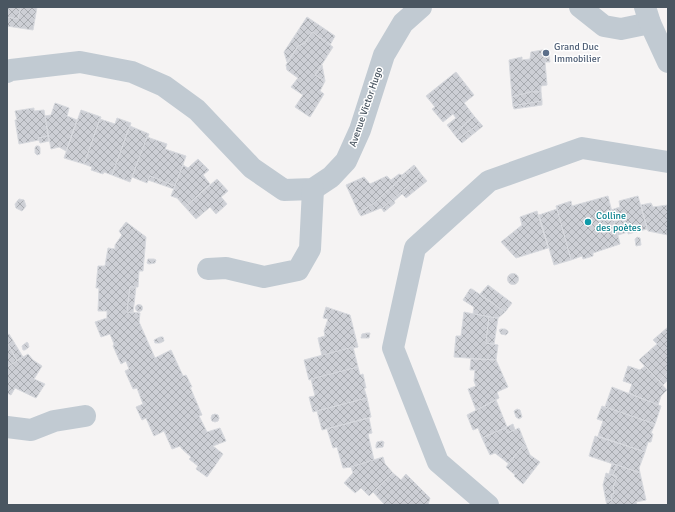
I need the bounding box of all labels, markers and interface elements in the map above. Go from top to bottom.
place label: Grand Duc Immobilier [554,41,601,65]
marker: Grand Duc Immobilier [541,48,551,58]
street label: Avenue Victor Hugo [347,65,385,149]
place label: Colline des poètes [596,210,642,234]
marker: Colline des poètes [583,217,593,227]

